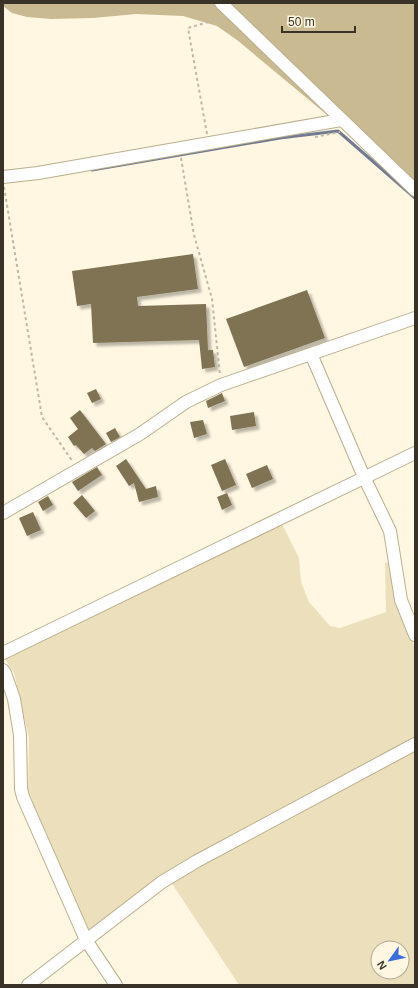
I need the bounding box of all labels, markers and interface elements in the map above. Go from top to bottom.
scale bar [282,8,355,34]
text: 50 m [288,15,315,29]
north arrow [370,940,410,980]
text: N [374,959,389,972]

